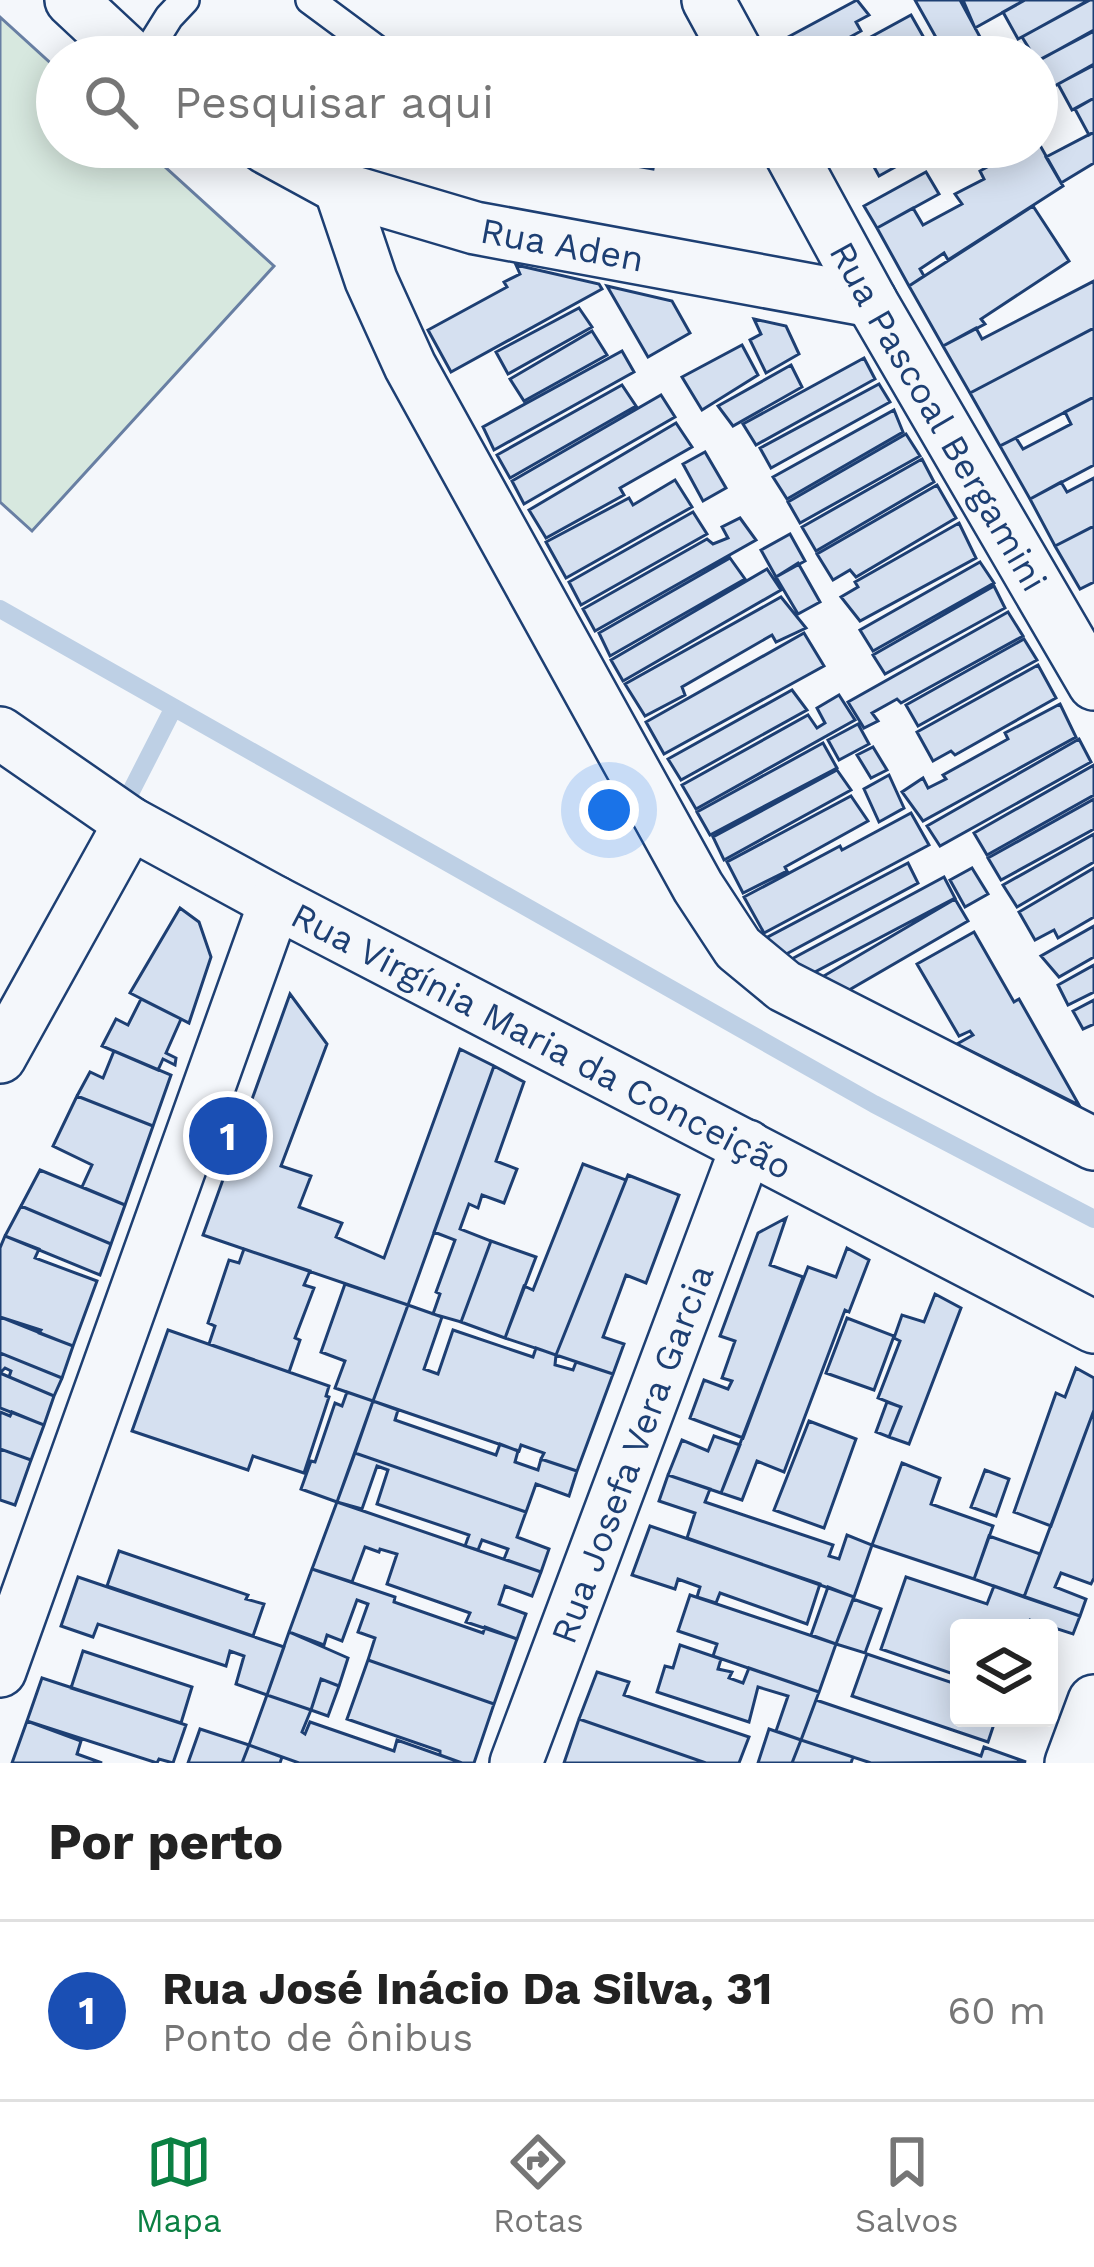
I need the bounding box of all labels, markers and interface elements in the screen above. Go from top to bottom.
search box [36,36,1058,168]
icon: search [78,69,144,135]
text: Pesquisar aqui [174,76,494,129]
street label: Rua Aden [477,209,647,281]
street label: Rua Pascoal Bergamini [821,235,1055,599]
your location [579,780,639,840]
street label: Rua Virgínia Maria da Conceição [284,894,799,1189]
pin: 1 [189,1091,267,1181]
street label: Rua Josefa Vera Garcia [543,1259,723,1649]
map controls [950,1619,1058,1727]
button: layers [950,1619,1058,1727]
text: Por perto [48,1812,283,1871]
text: Rua José Inácio Da Silva, 31 [162,1962,772,2015]
text: 1 [79,1988,95,2033]
text: 60 m [948,1988,1046,2033]
text: Ponto de ônibus [162,2015,473,2060]
tab: Mapa [136,2129,222,2240]
tab: Rotas [493,2129,584,2240]
tab: Salvos [855,2129,958,2240]

